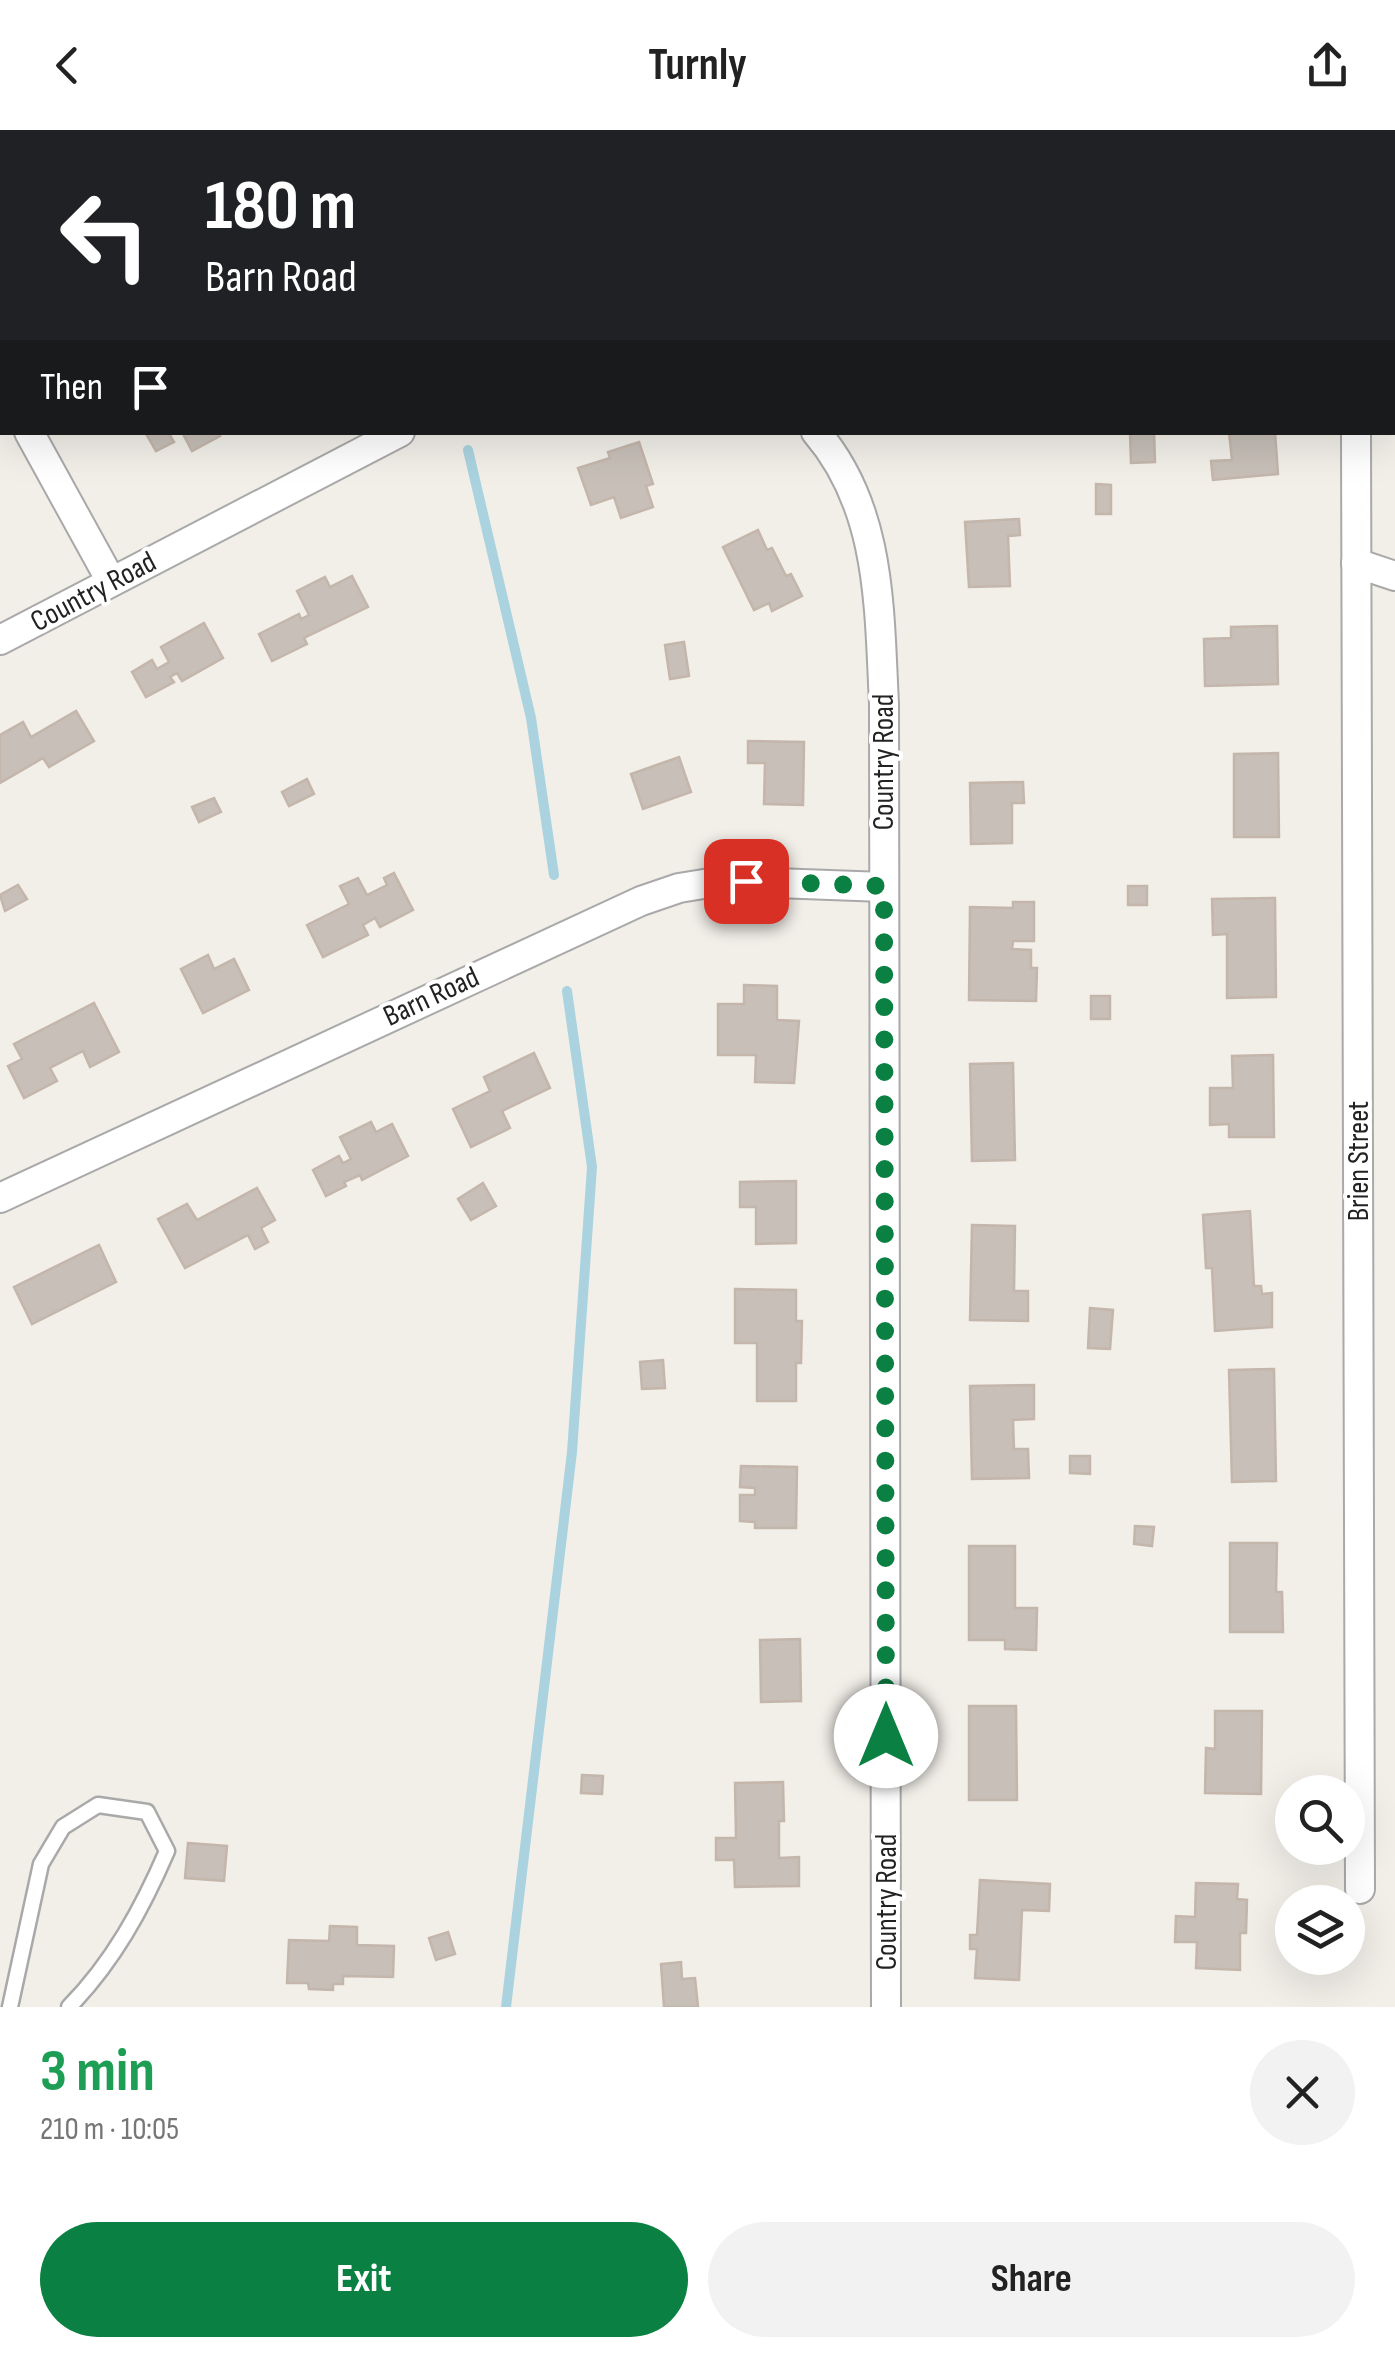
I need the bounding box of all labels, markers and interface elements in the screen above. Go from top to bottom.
icon: back [40,38,95,93]
text: Turnly [648,38,747,93]
icon: share [1300,38,1355,93]
text: 180 m [205,165,356,249]
icon: left [40,170,170,300]
text: Barn Road [205,250,357,305]
icon: arrive [123,360,178,415]
text: Then [40,365,103,410]
street label: Country Road [25,544,162,640]
street label: Country Road [866,694,902,830]
pin [704,839,789,924]
icon: arrive [719,854,774,909]
street label: Barn Road [378,959,485,1035]
street label: Brien Street [1341,1101,1377,1221]
position arrow [834,1684,938,1788]
map controls [1275,1775,1365,1975]
button: search [1275,1775,1365,1865]
street label: Country Road [869,1834,905,1970]
button: layers [1275,1885,1365,1975]
text: 3 min [40,2036,155,2108]
button: close [1250,2040,1355,2145]
text: 210 m · 10:05 [40,2110,179,2149]
button: Exit [40,2222,688,2337]
button: Share [708,2222,1355,2337]

